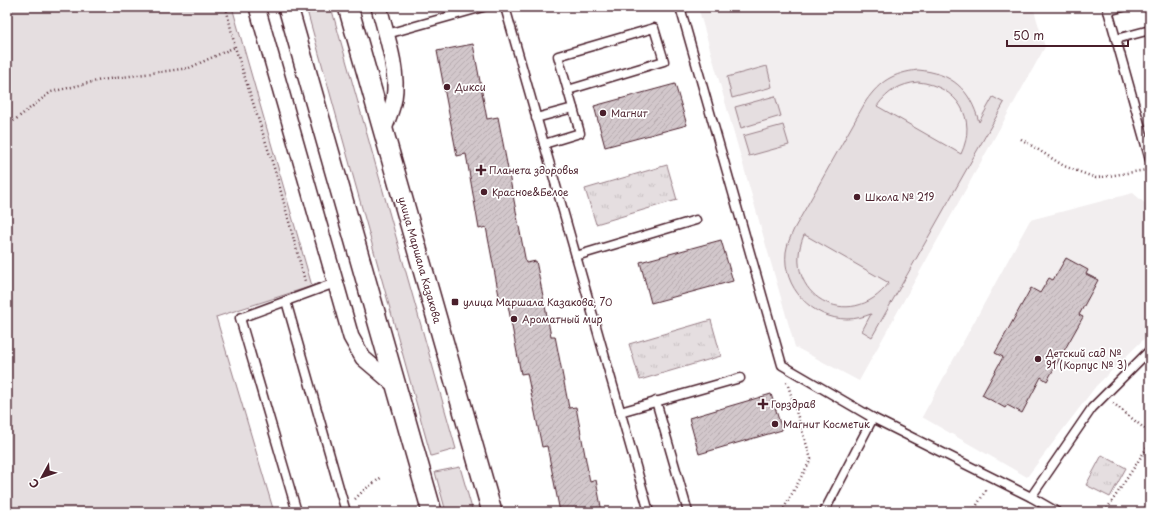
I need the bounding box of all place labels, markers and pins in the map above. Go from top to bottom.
place label: Дикси [454,79,486,94]
marker: Дикси [442,82,452,92]
place label: Магнит [611,105,649,120]
marker: Магнит [598,108,608,118]
place label: Планета здоровья [489,162,579,177]
marker: Планета здоровья [476,165,486,175]
place label: Красное&Белое [492,184,569,199]
marker: Красное&Белое [479,187,489,197]
place label: Школа № 219 [865,189,934,204]
marker: Школа № 219 [852,192,862,202]
place label: улица Маршала Казакова, 70 [463,294,612,309]
marker: улица Маршала Казакова, 70 [450,297,460,307]
place label: Ароматный мир [522,311,602,326]
marker: Ароматный мир [509,314,519,324]
place label: Детский сад № 91 (Корпус № 3) [1045,345,1127,372]
marker: Детский сад № 91 (Корпус № 3) [1033,354,1043,364]
place label: Горздрав [771,396,816,411]
marker: Горздрав [758,399,768,409]
place label: Магнит Косметик [783,416,870,431]
marker: Магнит Косметик [770,419,780,429]

